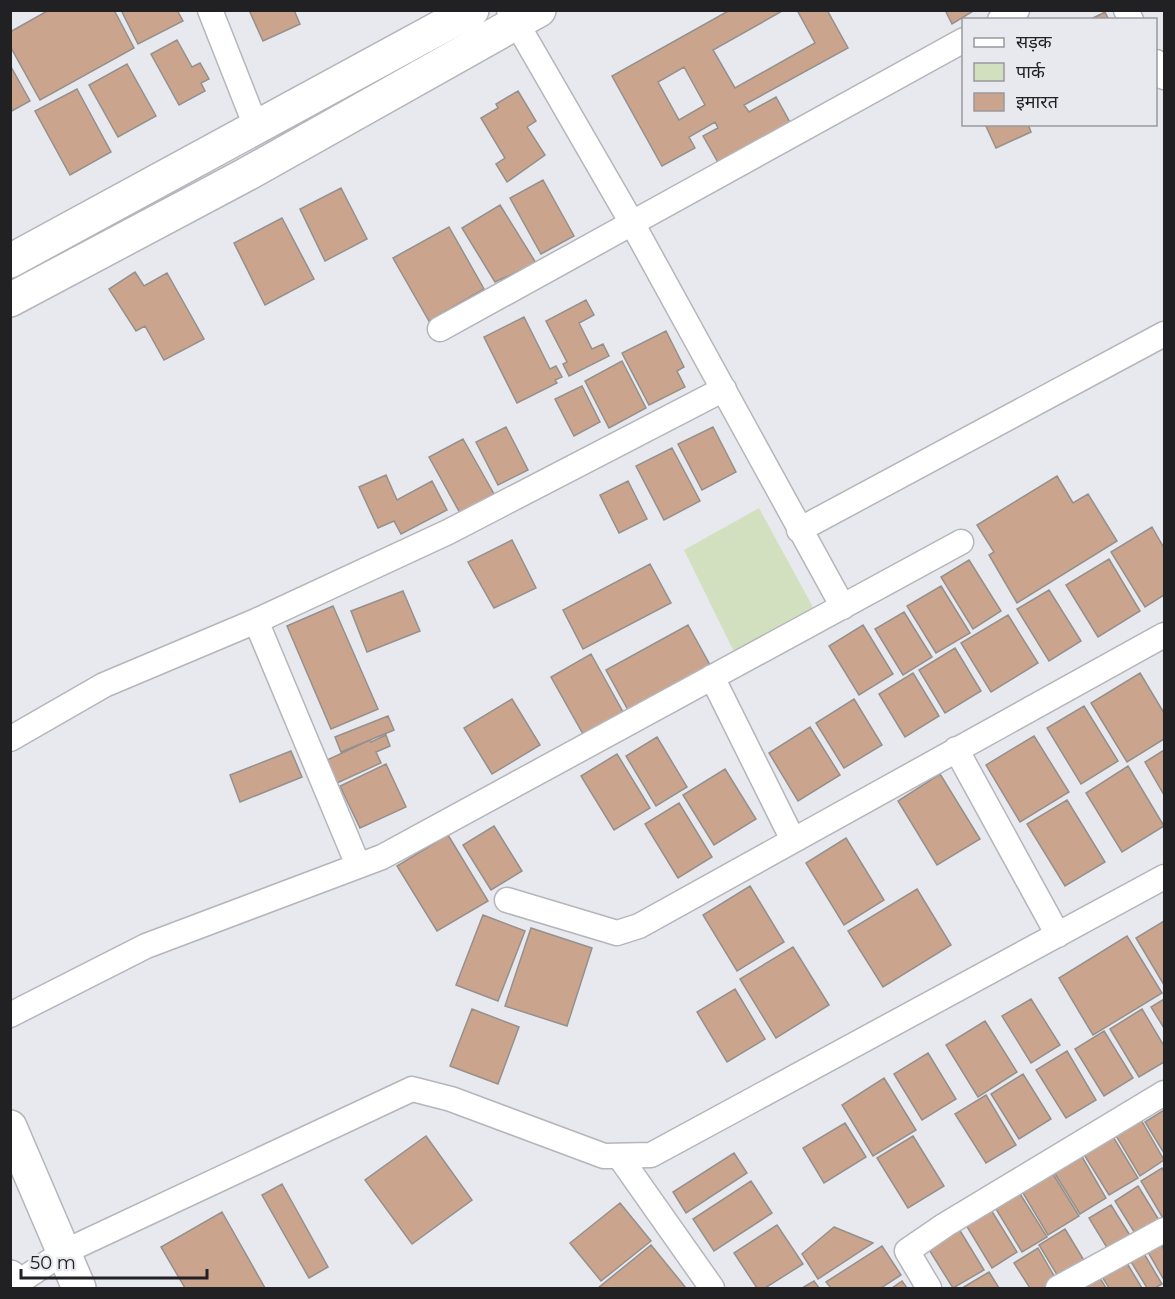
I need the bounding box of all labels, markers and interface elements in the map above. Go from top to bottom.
legend [962,18,1157,126]
text: सड़क [1016,31,1053,53]
text: पार्क [1016,61,1046,83]
text: इमारत [1016,91,1059,113]
scale bar [21,1242,207,1280]
text: 50 m [30,1252,76,1274]

